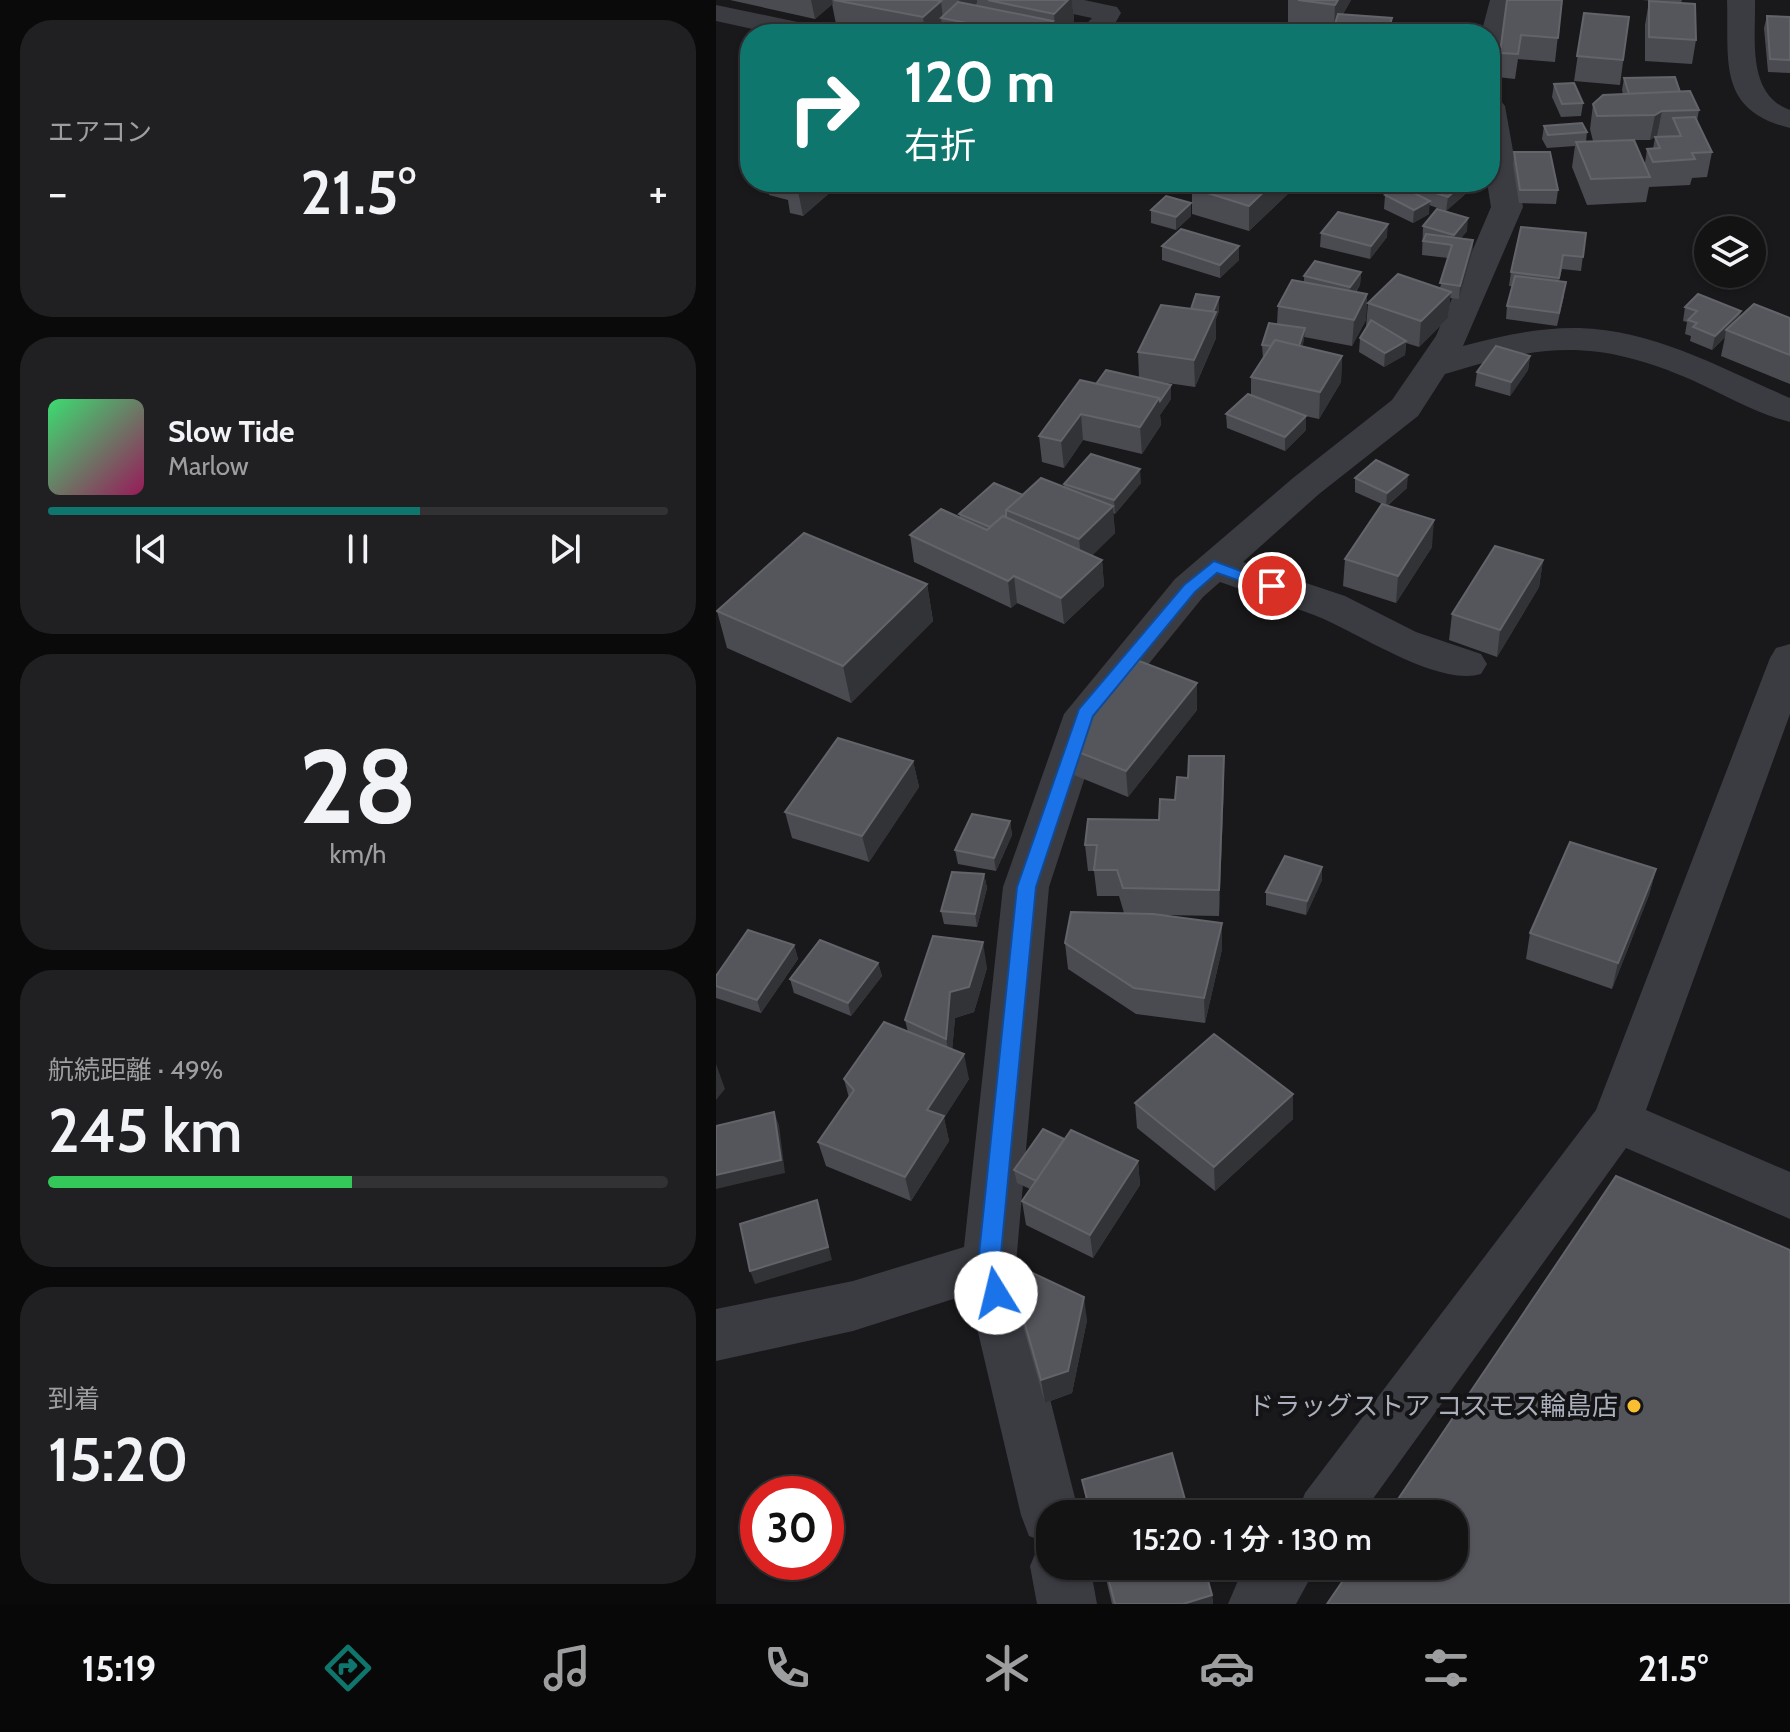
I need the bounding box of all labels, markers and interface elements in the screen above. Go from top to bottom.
text: 120 m [904,48,1055,116]
icon: right [772,56,876,160]
text: エアコン [48,116,152,148]
text: 右折 [904,123,976,167]
text: 21.5° [300,156,416,229]
text: − [48,166,67,219]
text: + [649,166,668,219]
map controls [1694,216,1766,288]
button: layers [1694,216,1766,288]
text: Slow Tide [168,413,295,450]
text: Marlow [168,450,249,482]
icon: previous [129,527,173,571]
icon: pause [336,527,380,571]
icon: next [543,527,587,571]
pin [1238,552,1306,620]
icon: arrive [1250,564,1294,608]
text: 28 [299,723,417,849]
text: km/h [330,838,386,870]
text: 航続距離 · 49% [48,1054,223,1086]
text: 245 km [48,1094,242,1167]
position arrow [954,1251,1038,1335]
text: 到着 [48,1383,100,1415]
place label: ドラッグストア コスモス輪島店 [1248,1390,1618,1422]
marker: ドラッグストア コスモス輪島店 [1625,1397,1643,1415]
text: 15:20 [48,1423,188,1496]
speed limit sign: 30 [740,1476,844,1580]
text: 15:20 · 1 分 · 130 m [1132,1521,1372,1558]
icon: directions [320,1640,376,1696]
icon: music [539,1640,595,1696]
icon: phone [759,1640,815,1696]
icon: climate [979,1640,1035,1696]
icon: car [1199,1640,1255,1696]
icon: filters [1418,1640,1474,1696]
text: 15:19 [82,1646,156,1690]
text: 21.5° [1638,1646,1708,1690]

